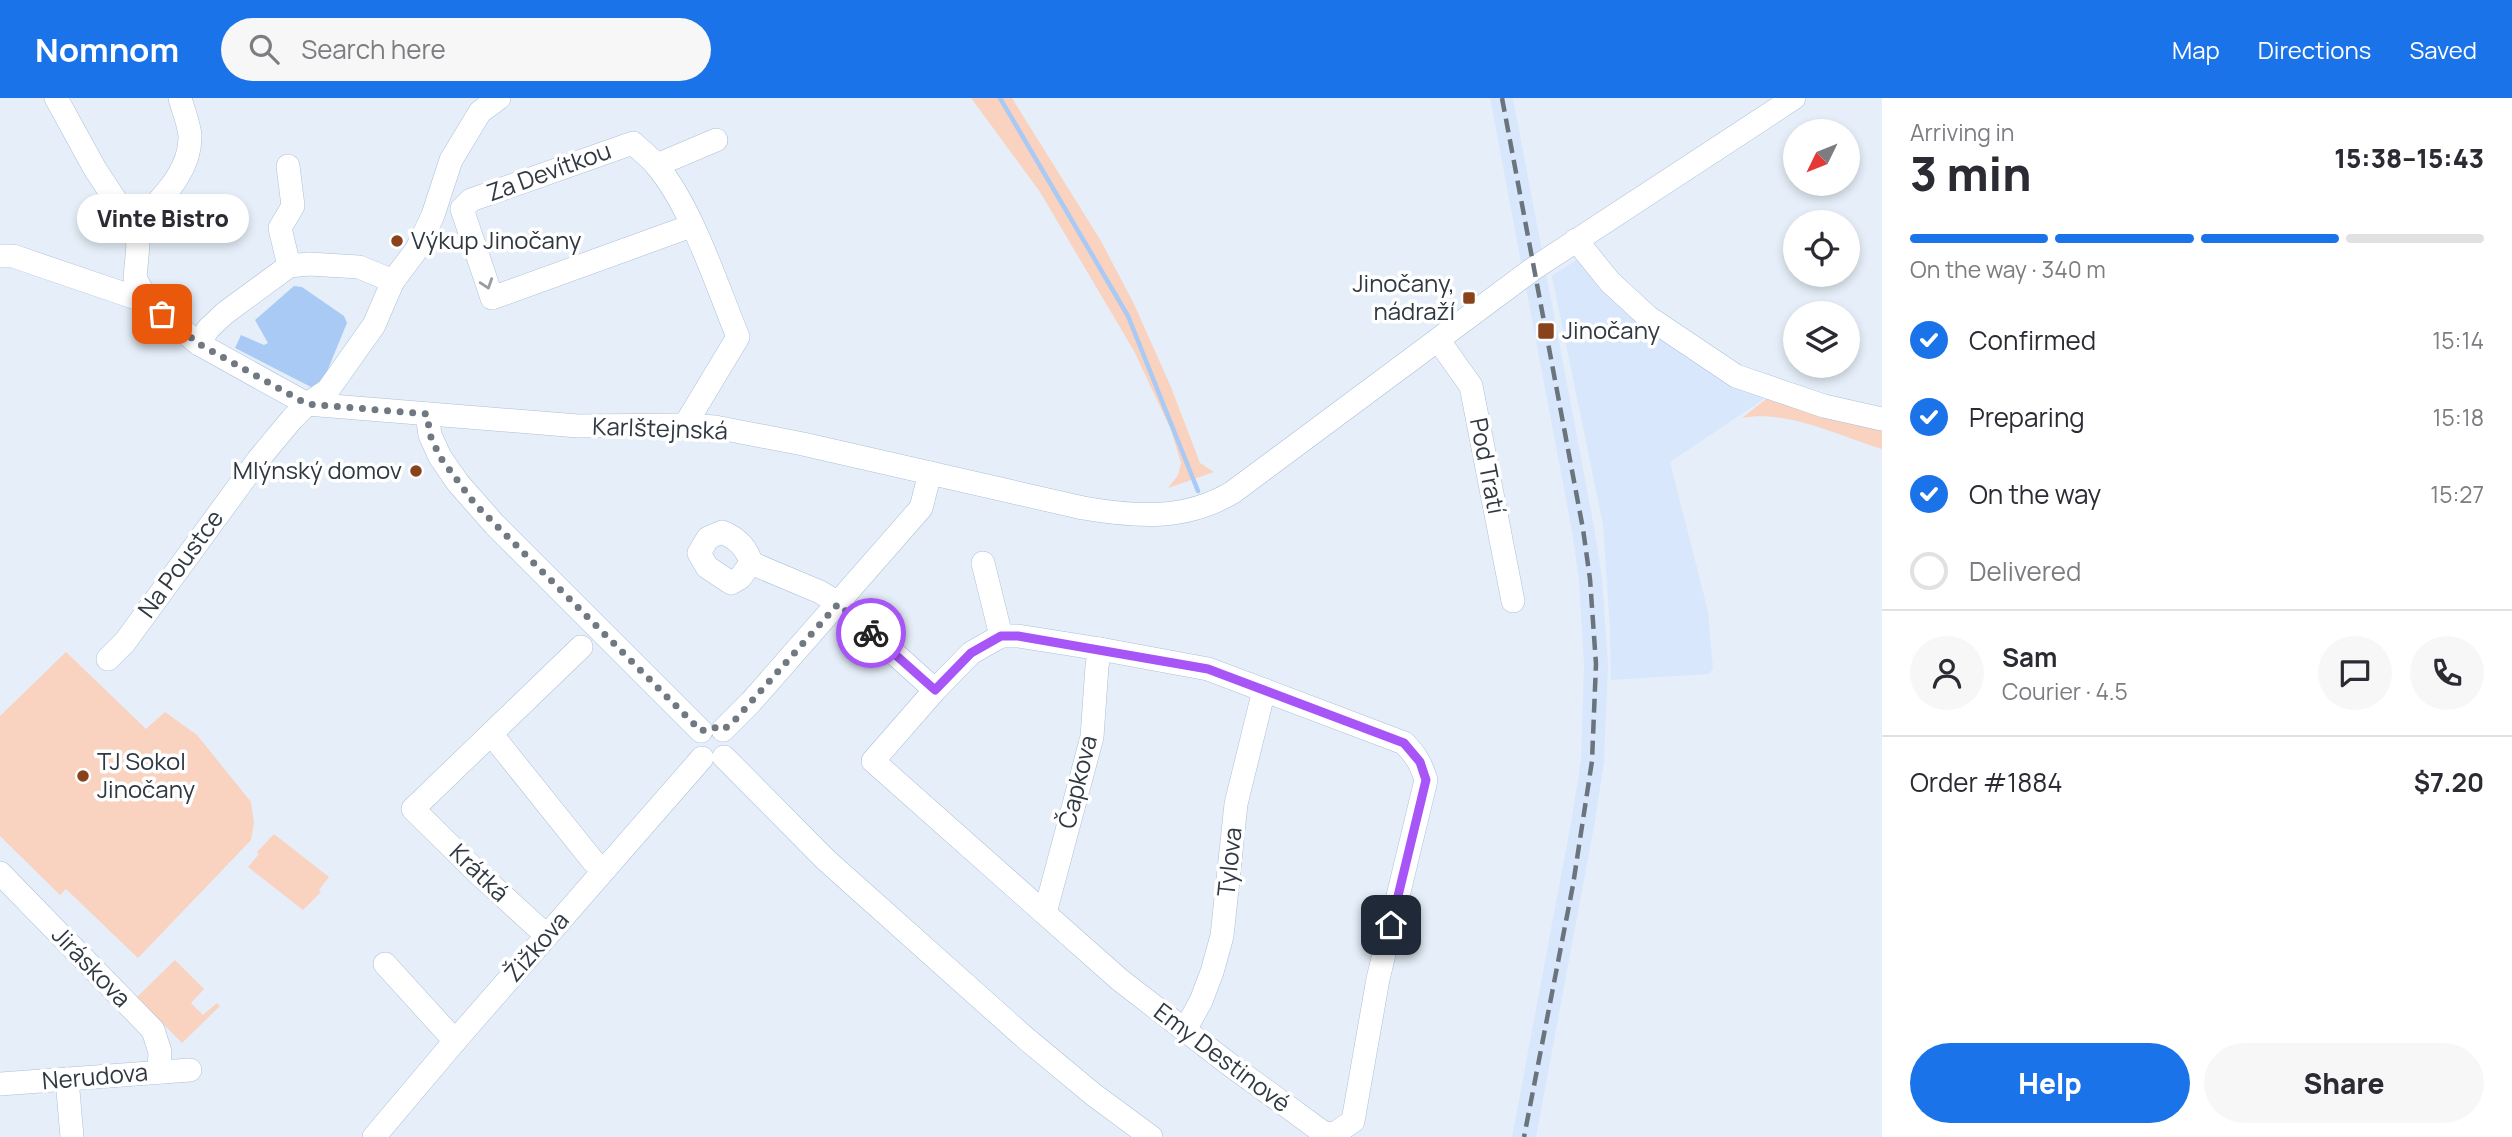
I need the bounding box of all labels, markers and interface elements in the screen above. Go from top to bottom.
search box [221,18,711,81]
text: Nomnom [35,27,179,72]
icon: search [245,30,283,68]
text: Search here [301,31,446,67]
text: Map [2172,33,2220,66]
text: Directions [2258,33,2371,66]
text: Saved [2409,33,2477,66]
text: Arriving in [1910,116,2015,148]
north arrow [1783,119,1860,196]
map controls [1783,119,1860,378]
street label: Za Devítkou [482,133,615,208]
text: 15:38–15:43 [2334,140,2484,176]
text: 3 min [1910,142,2031,205]
callout: Vinte Bistro [76,195,248,244]
text: Vinte Bistro [97,202,229,234]
button: locate [1783,210,1860,287]
place label: Výkup Jinočany [411,223,582,256]
marker: Výkup Jinočany [389,233,405,249]
text: On the way · 340 m [1910,253,2106,285]
place label: Jinočany, nádraží [1352,266,1455,327]
one-way arrow [479,277,493,289]
pin [132,284,192,344]
marker: Jinočany, nádraží [1461,290,1477,306]
icon: bag [143,295,181,333]
button: layers [1783,301,1860,378]
place label: Jinočany [1562,313,1660,346]
marker: Jinočany [1536,321,1556,341]
icon: check [1910,321,1948,359]
text: Confirmed [1969,322,2096,358]
text: 15:14 [2432,324,2484,356]
icon: check [1910,398,1948,436]
text: Preparing [1969,399,2085,435]
text: 15:18 [2433,401,2484,433]
street label: Karlštejnská [592,409,728,446]
street label: Pod Tratí [1463,415,1514,517]
place label: Mlýnský domov [233,453,402,486]
marker: Mlýnský domov [408,463,424,479]
icon: check [1910,475,1948,513]
text: On the way [1969,476,2101,512]
text: 15:27 [2430,478,2484,510]
street label: Na Poustce [129,502,230,624]
text: Delivered [1969,553,2081,589]
courier [836,598,906,668]
icon: bike [852,614,890,652]
button: person [1910,636,1984,710]
button: chat [2318,636,2392,710]
button: phone [2410,636,2484,710]
text: Sam [2002,639,2057,675]
text: Courier · 4.5 [2002,675,2128,707]
street label: Čapkova [1049,732,1104,832]
place label: TJ Sokol Jinočany [97,744,195,805]
text: Order #1884 [1910,764,2063,800]
text: $7.20 [2414,764,2484,800]
marker: TJ Sokol Jinočany [75,768,91,784]
street label: Tylova [1208,826,1249,898]
street label: Krátká [443,836,517,908]
pin [1361,895,1421,955]
street label: Žižkova [496,904,576,988]
icon: home [1372,906,1410,944]
street label: Jiráskova [45,918,139,1014]
street label: Emy Destinové [1148,995,1298,1119]
button: Help [1910,1043,2190,1123]
button: Share [2204,1043,2484,1123]
street label: Nerudova [41,1054,149,1097]

